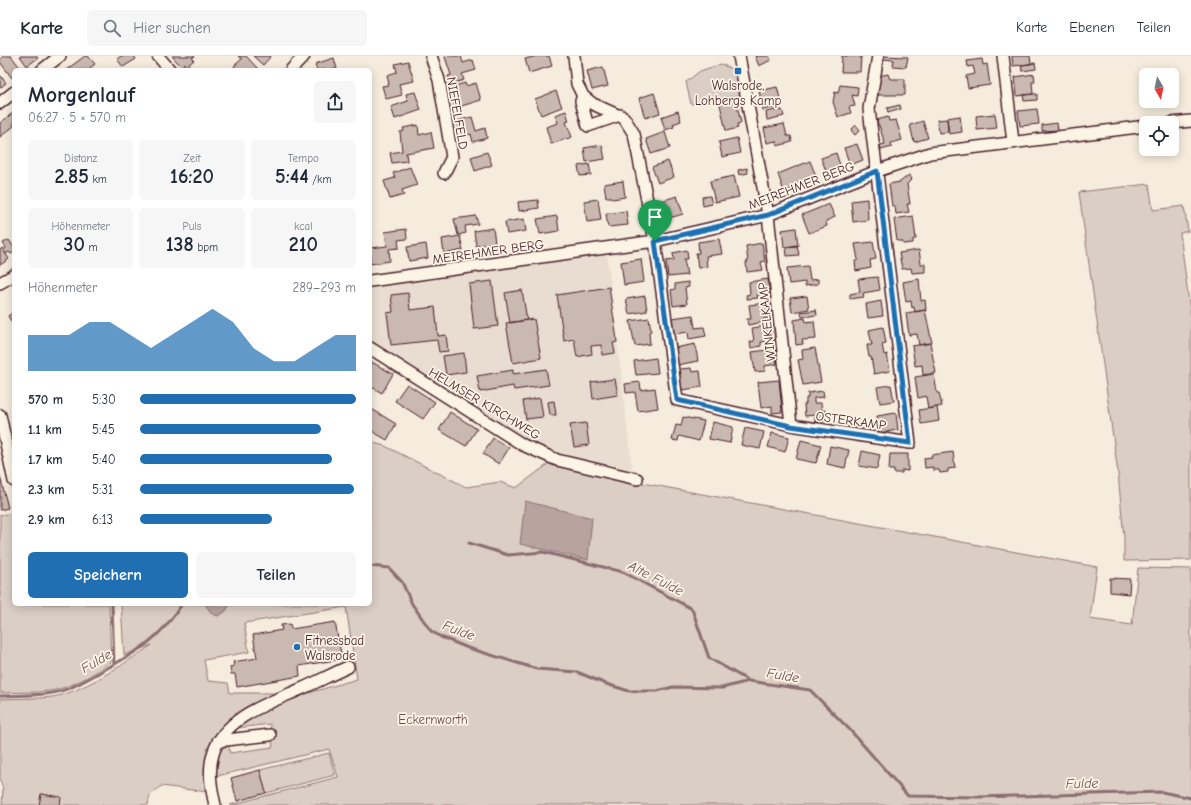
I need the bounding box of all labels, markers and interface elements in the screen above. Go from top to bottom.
search box [87,10,367,46]
text: Karte [20,17,63,39]
icon: search [101,17,123,39]
text: Hier suchen [133,19,211,37]
text: Karte [1016,19,1047,36]
text: Ebenen [1069,19,1115,36]
text: Teilen [1137,19,1171,36]
marker: Walsrode, Lohbergs Kamp [733,66,743,76]
north arrow [1139,68,1179,108]
map controls [1139,68,1179,156]
street label: NIEFELFELD [444,76,471,151]
place label: Walsrode, Lohbergs Kamp [695,78,781,108]
button: share [314,81,356,123]
text: Morgenlauf [28,82,135,108]
text: 06:27 · 5 × 570 m [28,110,126,125]
button: locate [1139,116,1179,156]
text: Distanz [64,152,97,165]
text: Zeit [183,152,201,165]
text: Tempo [288,152,319,165]
street label: MEIREHMER BERG [746,158,856,213]
text: 2.85 [54,165,89,188]
text: 16:20 [170,165,214,188]
text: 5:44 [275,165,309,188]
text: km [89,173,107,186]
text: /km [309,173,332,186]
pin [638,200,672,241]
icon: arrive [644,206,666,228]
text: Höhenmeter [51,220,110,233]
text: Puls [183,220,201,233]
text: kcal [294,220,313,233]
text: 30 [64,233,85,256]
text: 138 [166,233,194,256]
text: 210 [289,233,318,256]
street label: MEIREHMER BERG [431,236,545,267]
text: m [85,241,98,254]
text: bpm [194,241,218,254]
text: Höhenmeter [28,280,97,295]
text: 289–293 m [292,280,356,295]
street label: WINKELKAMP [755,282,778,362]
street label: HELMSER KIRCHWEG [426,364,543,443]
text: 570 m [28,392,63,407]
text: 5:30 [92,392,116,407]
street label: OSTERKAMP [815,408,887,433]
text: 1.1 km [28,422,62,437]
text: 5:45 [92,422,115,437]
text: 1.7 km [28,452,63,467]
text: 5:40 [92,452,116,467]
text: 2.3 km [28,482,65,497]
text: 5:31 [92,482,113,497]
text: 2.9 km [28,512,65,527]
text: 6:13 [92,512,113,527]
button: Speichern [28,552,188,598]
button: Teilen [196,552,356,598]
water label: Alte Fulde [624,557,686,600]
water label: Fulde [440,617,477,644]
place label: Fitnessbad Walsrode [305,633,364,663]
marker: Fitnessbad Walsrode [292,642,302,652]
water label: Fulde [78,646,115,677]
water label: Fulde [765,665,801,686]
park label: Eckernworth [398,712,468,727]
water label: Fulde [1065,774,1099,793]

